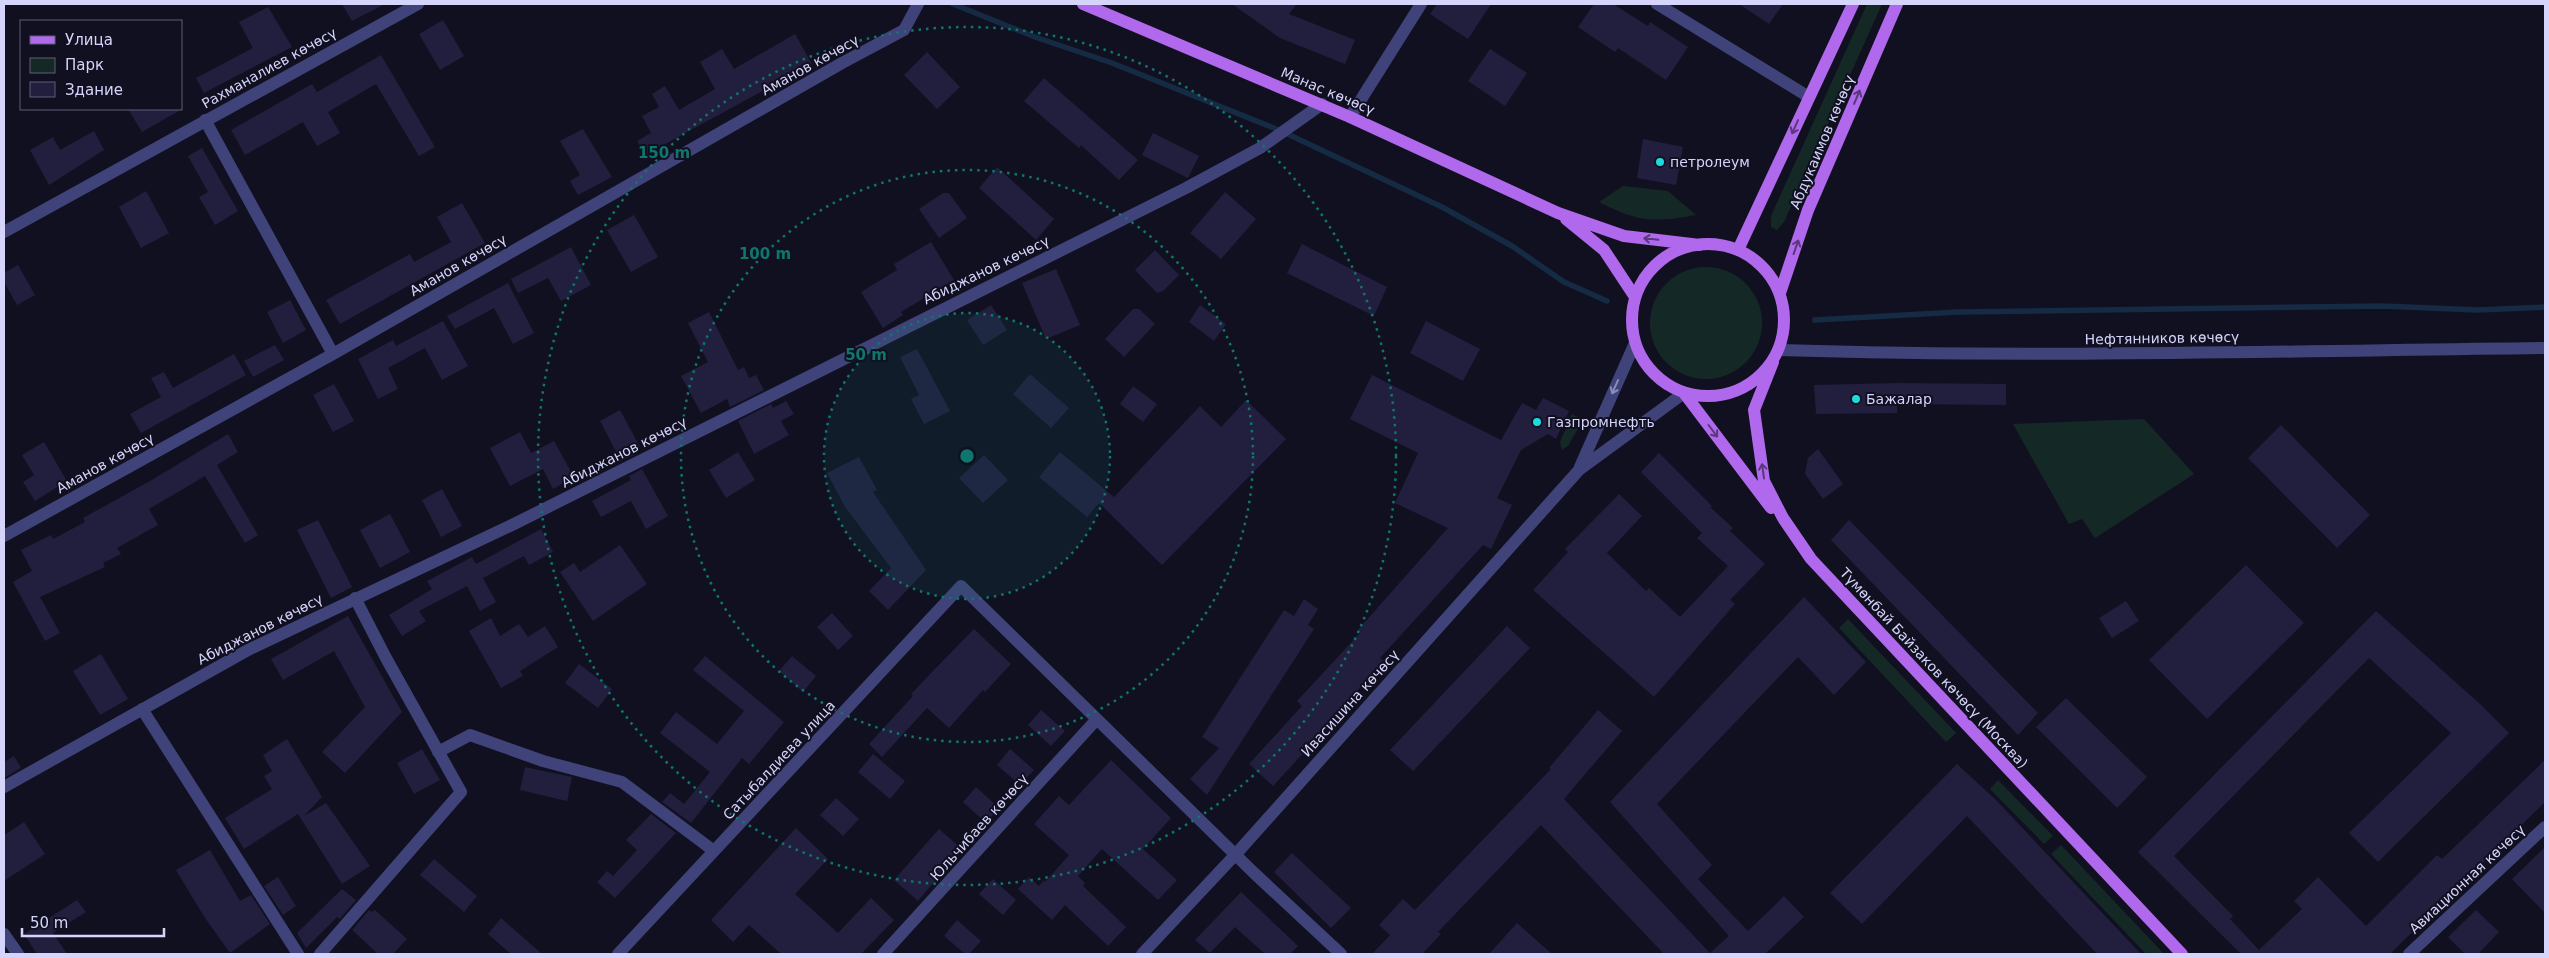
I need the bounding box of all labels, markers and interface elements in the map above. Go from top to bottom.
legend [20,20,182,110]
street label: Рахманалиев көчөсү [199,24,339,112]
text: Улица [65,31,113,49]
street label: Аманов көчөсү [758,32,862,98]
text: Парк [65,56,104,74]
street label: Манас көчөсү [1279,64,1377,118]
street label: Абдукаимов көчөсү [1787,73,1857,211]
text: Здание [65,81,123,99]
one-way arrow [1852,90,1862,105]
one-way arrow [1790,119,1800,134]
text: 150 m [638,144,690,162]
place label: петролеум [1670,154,1750,170]
marker: петролеум [1654,156,1666,168]
street label: Аманов көчөсү [407,231,509,299]
street label: Абиджанов көчөсү [920,232,1052,308]
one-way arrow [1644,234,1660,244]
one-way arrow [1791,240,1801,256]
text: 100 m [739,245,791,263]
street label: Нефтянников көчөсү [2085,329,2239,347]
text: 50 m [845,346,887,364]
one-way arrow [1610,379,1620,394]
place label: Бажалар [1866,391,1932,407]
marker: Бажалар [1850,393,1862,405]
street label: Абиджанов көчөсү [559,413,689,491]
place label: Газпромнефть [1547,414,1655,430]
marker: Газпромнефть [1531,416,1543,428]
one-way arrow [1708,424,1718,438]
street label: Аманов көчөсү [53,430,157,496]
centre of rings [958,447,976,465]
one-way arrow [1757,463,1767,479]
street label: Түмөнбай Байзаков көчөсү (Москва) [1836,564,2031,771]
street label: Абиджанов көчөсү [195,590,325,668]
street label: Ивасишина көчөсү [1298,646,1402,760]
street label: Сатыбалдиева улица [720,697,838,823]
street label: Юльчибаев көчөсү [927,770,1031,884]
street label: Авиационная көчөсү [2406,821,2528,937]
scale bar [22,906,165,938]
text: 50 m [30,914,68,932]

